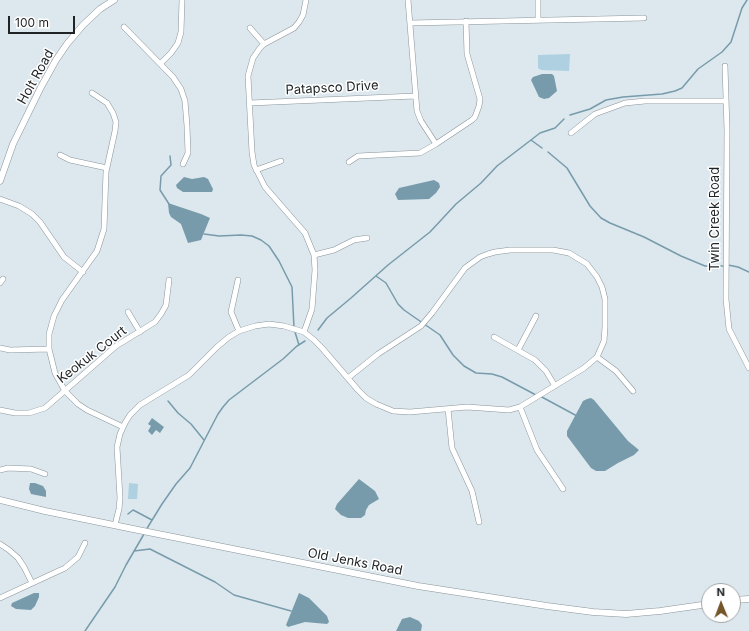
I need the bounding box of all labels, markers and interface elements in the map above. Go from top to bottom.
scale bar [10,8,77,34]
text: 100 m [15,15,49,30]
street label: Holt Road [15,47,57,107]
street label: Patapsco Drive [285,78,379,98]
street label: Twin Creek Road [707,167,723,271]
street label: Keokuk Court [54,323,130,387]
street label: Old Jenks Road [306,545,404,579]
north arrow [701,583,741,623]
text: N [716,585,725,599]

